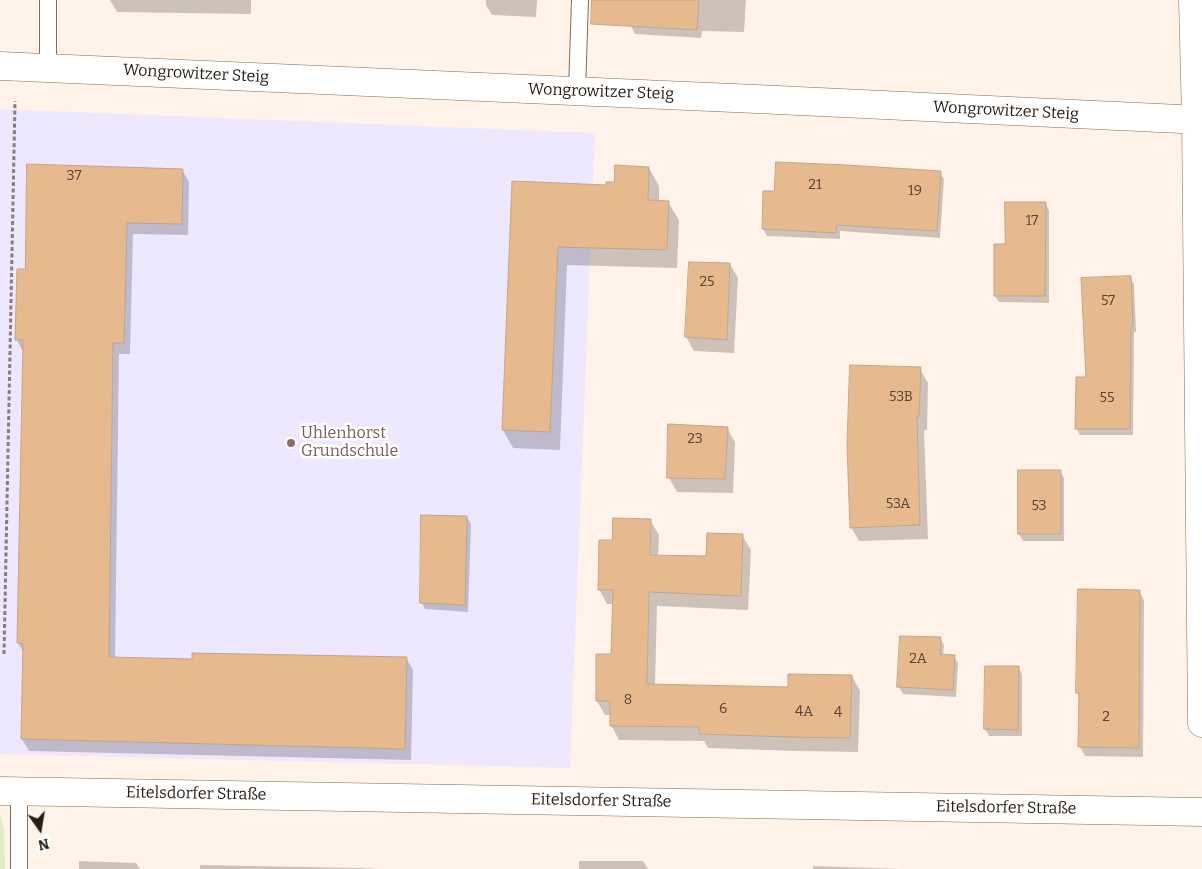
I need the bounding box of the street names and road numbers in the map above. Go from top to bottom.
street label: Wongrowitzer Steig [122,61,270,87]
street label: Wongrowitzer Steig [528,80,674,104]
street label: Wongrowitzer Steig [932,98,1080,124]
street label: Eitelsdorfer Straße [126,783,266,805]
street label: Eitelsdorfer Straße [531,790,671,812]
street label: Eitelsdorfer Straße [936,797,1076,819]

